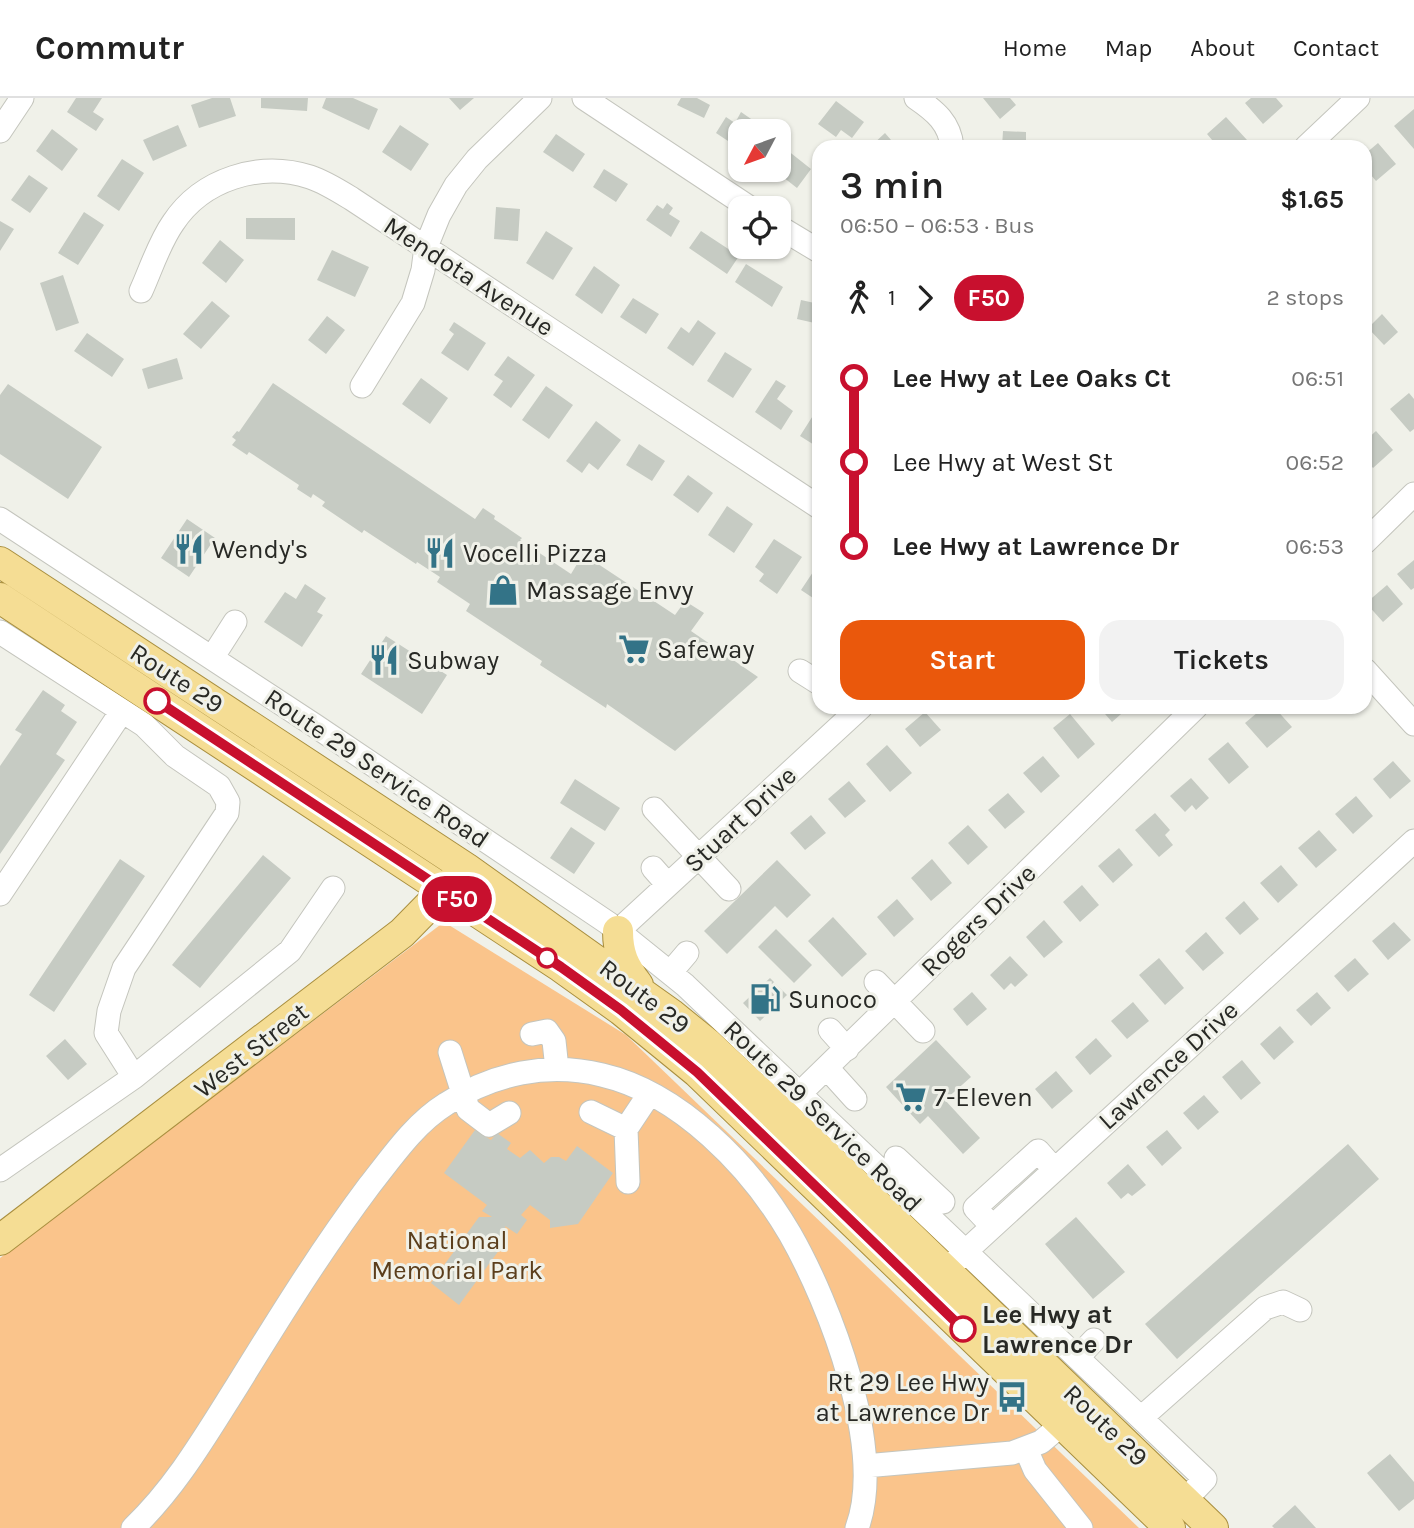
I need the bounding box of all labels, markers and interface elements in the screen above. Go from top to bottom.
text: Commutr [35,29,184,67]
text: Home [1003,34,1067,62]
text: Map [1105,34,1152,62]
text: About [1190,34,1255,62]
text: Contact [1293,34,1379,62]
north arrow [728,119,791,182]
map controls [728,119,791,259]
text: 3 min [840,163,944,208]
text: $1.65 [1280,184,1344,215]
button: locate [728,196,791,259]
street label: Mendota Avenue [378,210,560,343]
text: 06:50 – 06:53 · Bus [840,212,1035,239]
icon: walk [840,279,878,317]
icon: forward [906,279,944,317]
text: 1 [888,284,896,311]
text: F50 [968,284,1010,312]
text: 2 stops [1266,284,1344,311]
text: Lee Hwy at Lee Oaks Ct [892,363,1171,394]
text: 06:51 [1291,365,1344,392]
text: Lee Hwy at West St [892,447,1113,478]
text: 06:52 [1286,449,1344,476]
text: Lee Hwy at Lawrence Dr [892,531,1179,562]
restaurant icon: Wendy's [172,532,206,566]
text: 06:53 [1285,533,1344,560]
place label: Wendy's [212,534,308,565]
restaurant icon: Vocelli Pizza [423,536,457,570]
place label: Vocelli Pizza [463,538,607,569]
shop icon: Massage Envy [486,573,520,607]
place label: Massage Envy [526,575,694,606]
button: Start [840,620,1085,700]
button: Tickets [1099,620,1344,700]
supermarket icon: Safeway [617,632,651,666]
place label: Safeway [657,634,755,665]
street label: Route 29 [124,637,229,720]
restaurant icon: Subway [367,643,401,677]
place label: Subway [407,645,499,676]
street label: Route 29 Service Road [259,682,495,855]
unlabelled marker [144,688,170,714]
street label: Stuart Drive [678,760,803,879]
street label: Rogers Drive [914,858,1042,983]
line badge: F50 [417,876,497,922]
text: F50 [436,885,478,913]
unlabelled marker [537,948,557,968]
street label: Route 29 [593,952,696,1040]
fuel station icon: Sunoco [748,982,782,1016]
place label: Sunoco [788,984,877,1015]
street label: Lawrence Drive [1092,994,1245,1136]
street label: West Street [188,996,315,1105]
street label: Route 29 Service Road [717,1014,928,1219]
supermarket icon: 7-Eleven [894,1080,928,1114]
place label: 7-Eleven [934,1082,1033,1113]
park label: National Memorial Park [371,1225,543,1286]
place label: Lee Hwy at Lawrence Dr [982,1299,1133,1360]
marker: Lee Hwy at Lawrence Dr [950,1316,976,1342]
place label: Rt 29 Lee Hwy at Lawrence Dr [815,1367,990,1428]
street label: Route 29 [1057,1378,1154,1473]
bus stop icon: Rt 29 Lee Hwy at Lawrence Dr [995,1380,1029,1414]

